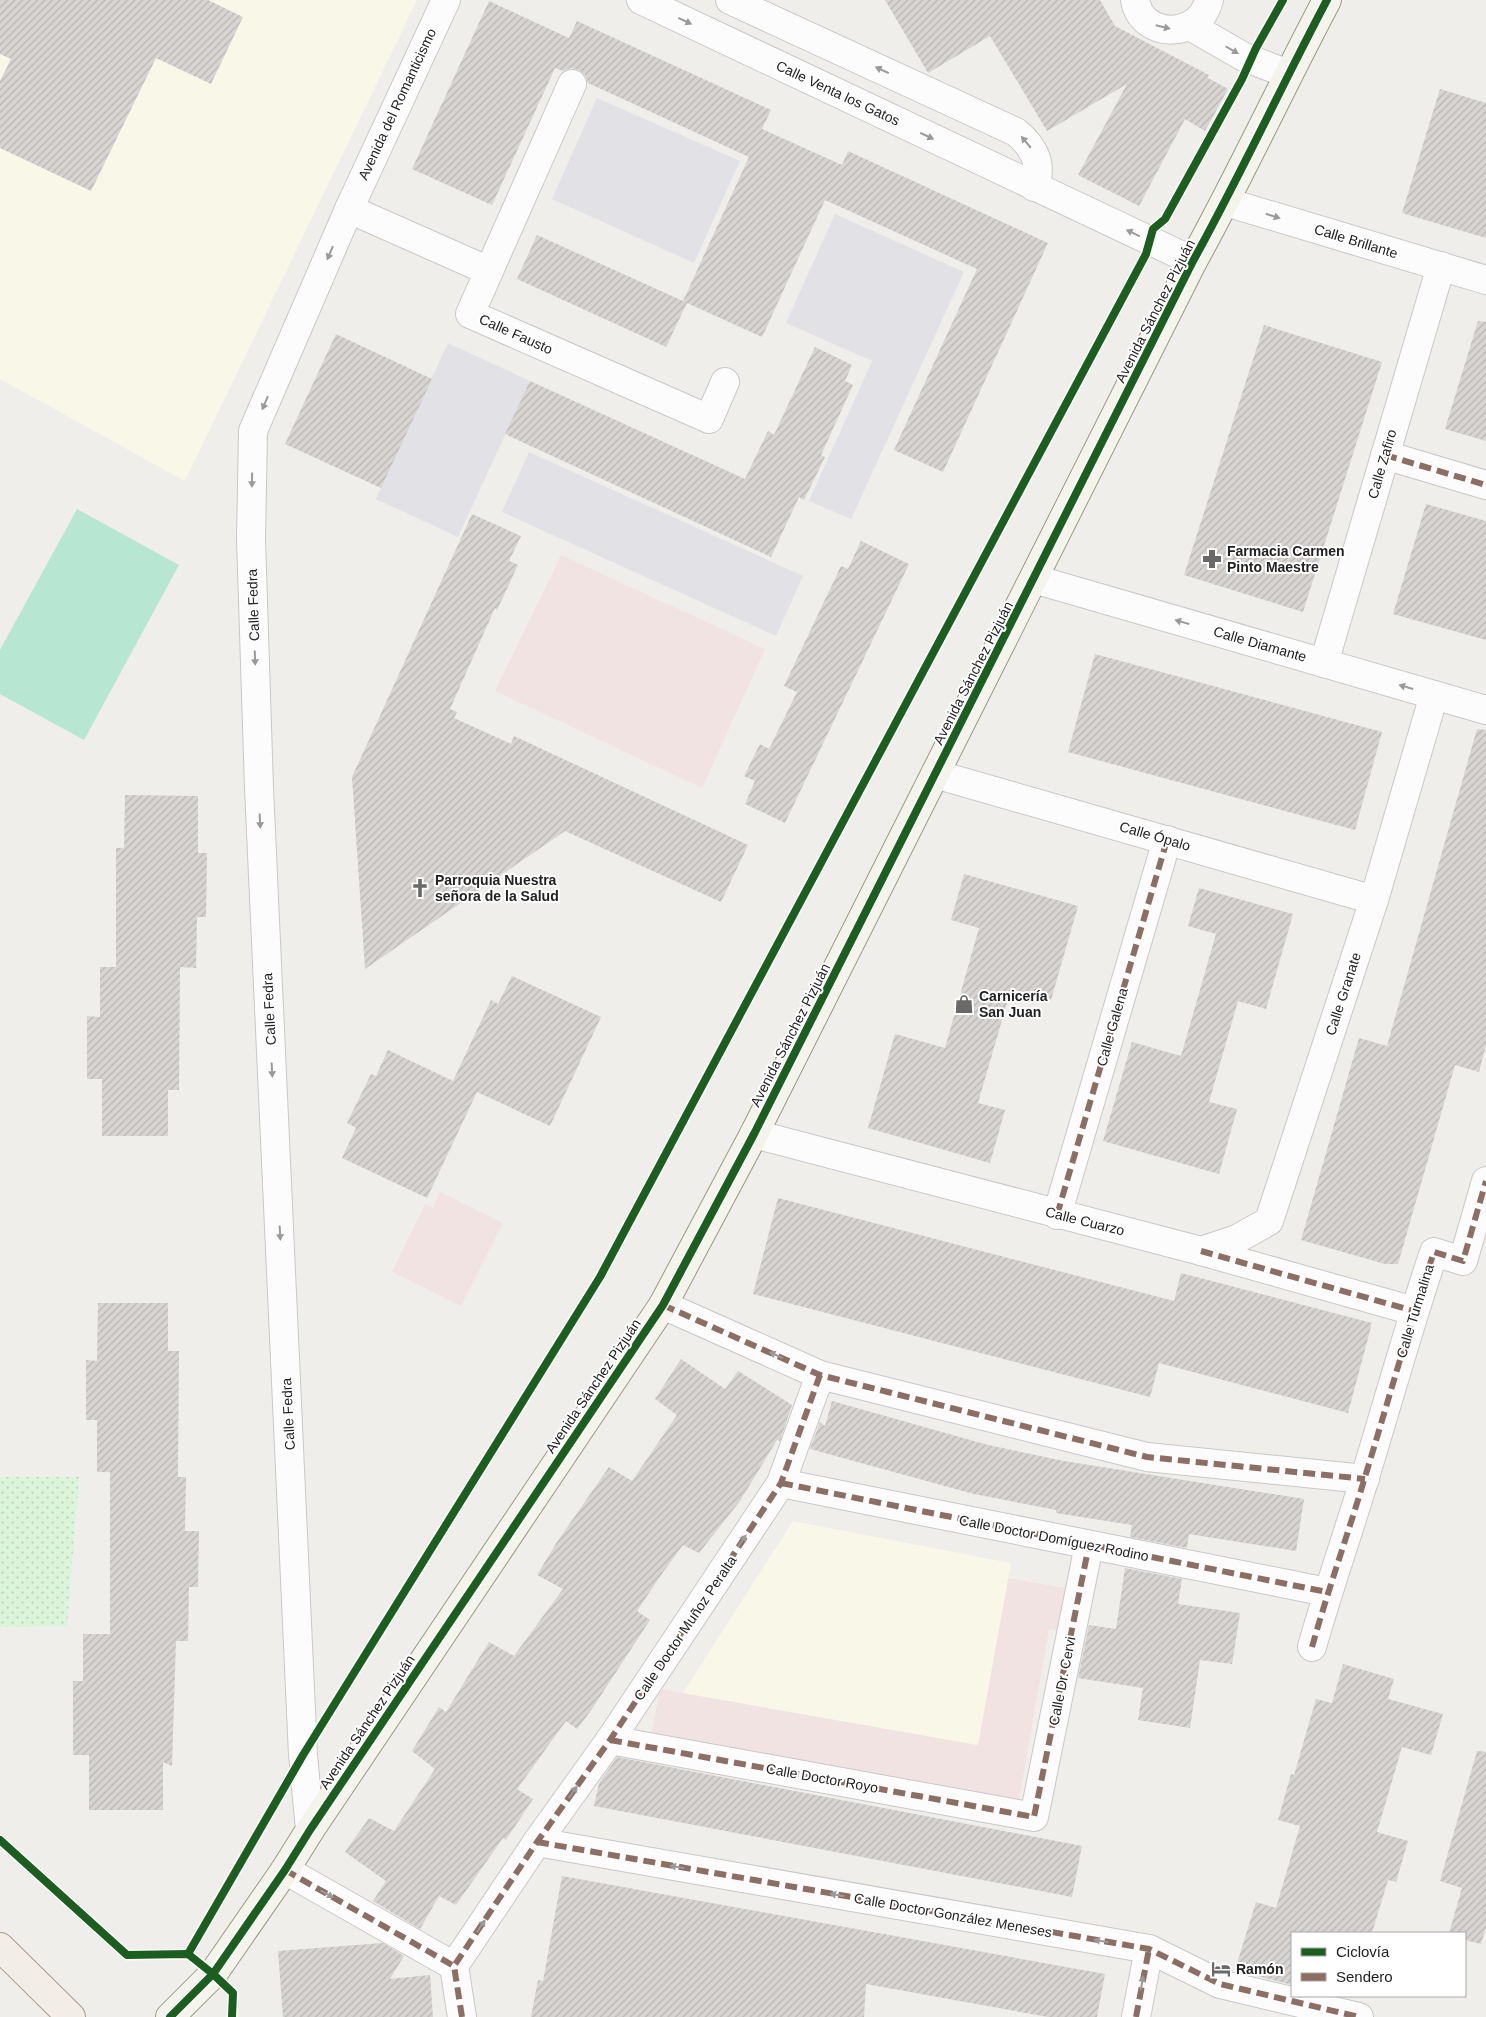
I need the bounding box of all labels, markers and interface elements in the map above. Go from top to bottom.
one-way arrow [678,17,692,25]
one-way arrow [1155,24,1170,32]
street label: Avenida del Romanticismo [355,25,439,182]
one-way arrow [1226,46,1239,55]
street label: Calle Venta los Gatos [774,57,902,129]
one-way arrow [875,66,889,74]
one-way arrow [920,132,934,140]
one-way arrow [1020,136,1031,149]
one-way arrow [1265,212,1280,220]
street label: Calle Brillante [1312,221,1400,261]
one-way arrow [1126,229,1140,237]
street label: Avenida Sánchez Pizjuán [1112,237,1198,385]
one-way arrow [325,246,333,260]
street label: Calle Fausto [477,311,555,357]
one-way arrow [261,395,269,410]
street label: Calle Zafiro [1364,427,1400,501]
one-way arrow [248,472,256,488]
place label: Farmacia Carmen Pinto Maestre [1227,543,1345,575]
pharmacy icon: Farmacia Carmen Pinto Maestre [1201,548,1223,570]
street label: Calle Fedra [244,568,262,641]
street label: Avenida Sánchez Pizjuán [930,599,1016,747]
one-way arrow [1175,617,1190,625]
street label: Calle Diamante [1212,623,1308,665]
one-way arrow [251,650,259,666]
one-way arrow [1398,682,1413,690]
one-way arrow [256,813,264,829]
street label: Calle Ópalo [1118,818,1193,854]
place label: Parroquia Nuestra señora de la Salud [435,872,559,904]
church icon: Parroquia Nuestra señora de la Salud [409,877,431,899]
street label: Calle Granate [1322,950,1364,1038]
street label: Avenida Sánchez Pizjuán [747,961,833,1109]
street label: Calle Fedra [259,972,279,1046]
street label: Calle Galena [1093,986,1131,1068]
place label: Carnicería San Juan [979,988,1048,1020]
shop icon: Carnicería San Juan [953,993,975,1015]
one-way arrow [268,1063,276,1079]
street label: Calle Cuarzo [1044,1203,1126,1239]
one-way arrow [276,1225,284,1241]
street label: Calle Turmalina [1393,1262,1437,1360]
street label: Avenida Sánchez Pizjuán [542,1316,644,1456]
one-way arrow [769,1350,783,1358]
street label: Calle Fedra [278,1377,298,1451]
street label: Calle Doctor Domíguez Rodino [958,1512,1150,1564]
one-way arrow [737,1534,747,1548]
street label: Calle Doctor Muñoz Peralta [631,1552,740,1703]
street label: Calle Dr. Cervi [1046,1635,1078,1727]
street label: Avenida Sánchez Pizjuán [316,1652,418,1792]
street label: Calle Doctor Royo [765,1760,880,1796]
one-way arrow [568,1785,578,1799]
one-way arrow [669,1862,685,1870]
one-way arrow [320,1889,333,1898]
one-way arrow [829,1890,845,1898]
street label: Calle Doctor González Meneses [853,1890,1053,1940]
one-way arrow [476,1919,486,1933]
legend [1291,1932,1466,1997]
one-way arrow [1092,1936,1108,1944]
text: Ciclovía [1336,1943,1390,1960]
hotel icon: Ramón [1210,1958,1232,1980]
place label: Ramón [1236,1961,1283,1977]
text: Sendero [1336,1968,1393,1985]
one-way arrow [1139,1975,1147,1991]

